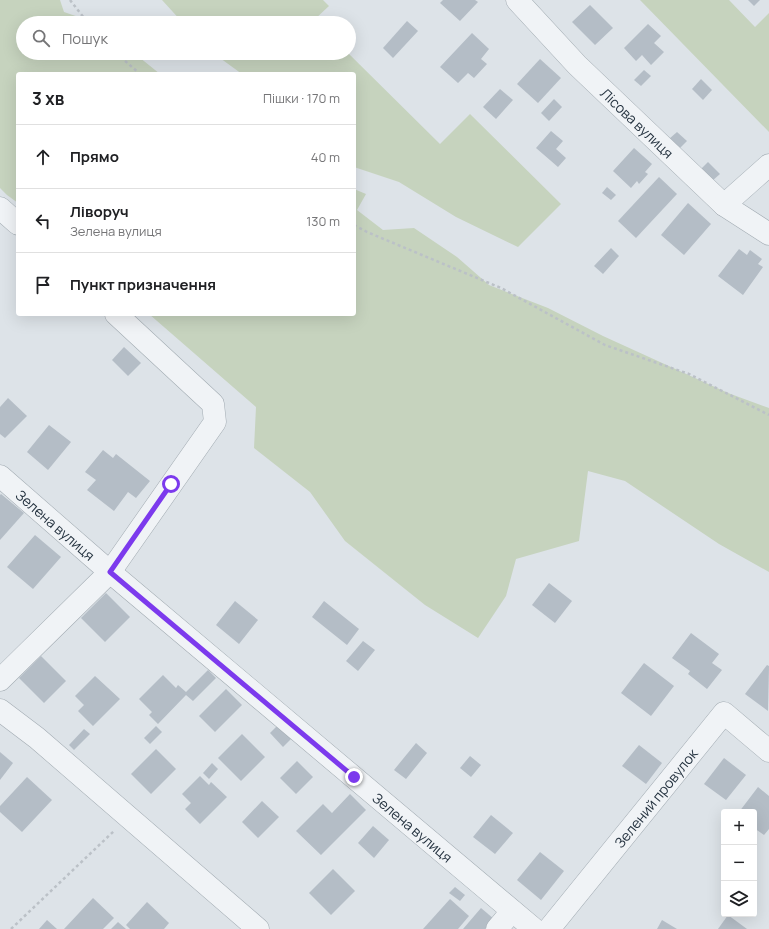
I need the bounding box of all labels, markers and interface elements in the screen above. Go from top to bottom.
search box [16,16,356,60]
icon: search [30,27,52,49]
text: Пошук [62,28,108,49]
street label: Лісова вулиця [597,83,678,162]
text: 3 хв [32,87,64,110]
text: Пішки · 170 m [263,89,340,107]
icon: ahead [32,146,54,168]
text: Прямо [70,146,119,167]
text: 40 m [311,148,340,166]
text: Ліворуч [70,201,129,222]
icon: left [32,210,54,232]
text: 130 m [306,212,340,230]
text: Зелена вулиця [70,222,162,240]
icon: arrive [32,274,54,296]
text: Пункт призначення [70,274,216,295]
route start [162,475,180,493]
street label: Зелена вулиця [12,485,99,564]
street label: Зелений провулок [610,743,702,851]
route end [345,768,363,786]
street label: Зелена вулиця [369,788,457,866]
map controls [721,809,757,917]
button: + [721,809,757,845]
button: − [721,845,757,881]
button: layers [721,881,757,917]

